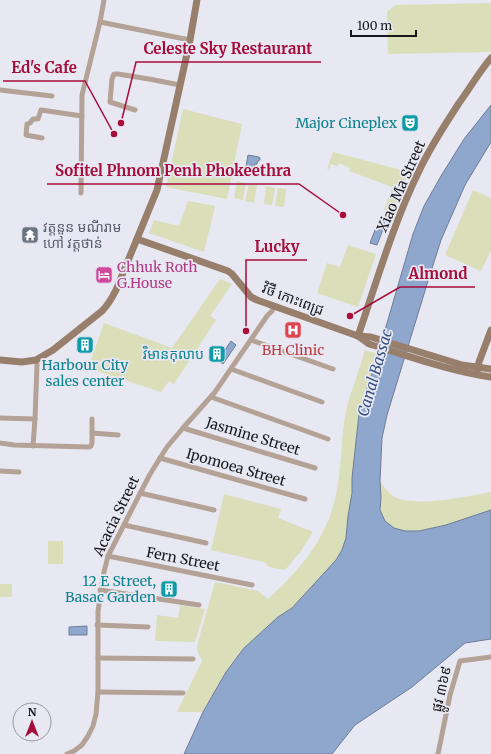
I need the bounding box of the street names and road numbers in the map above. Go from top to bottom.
street label: Xiao Ma Street [373,137,429,235]
street label: វិថី កោះពេជ្រ [259,279,327,319]
street label: Jasmine Street [203,413,303,459]
street label: Ipomoea Street [184,444,288,490]
street label: Acacia Street [88,473,143,560]
street label: Fern Street [145,543,222,575]
street label: ផ្លូវ ៣៦៩ [427,664,458,714]

